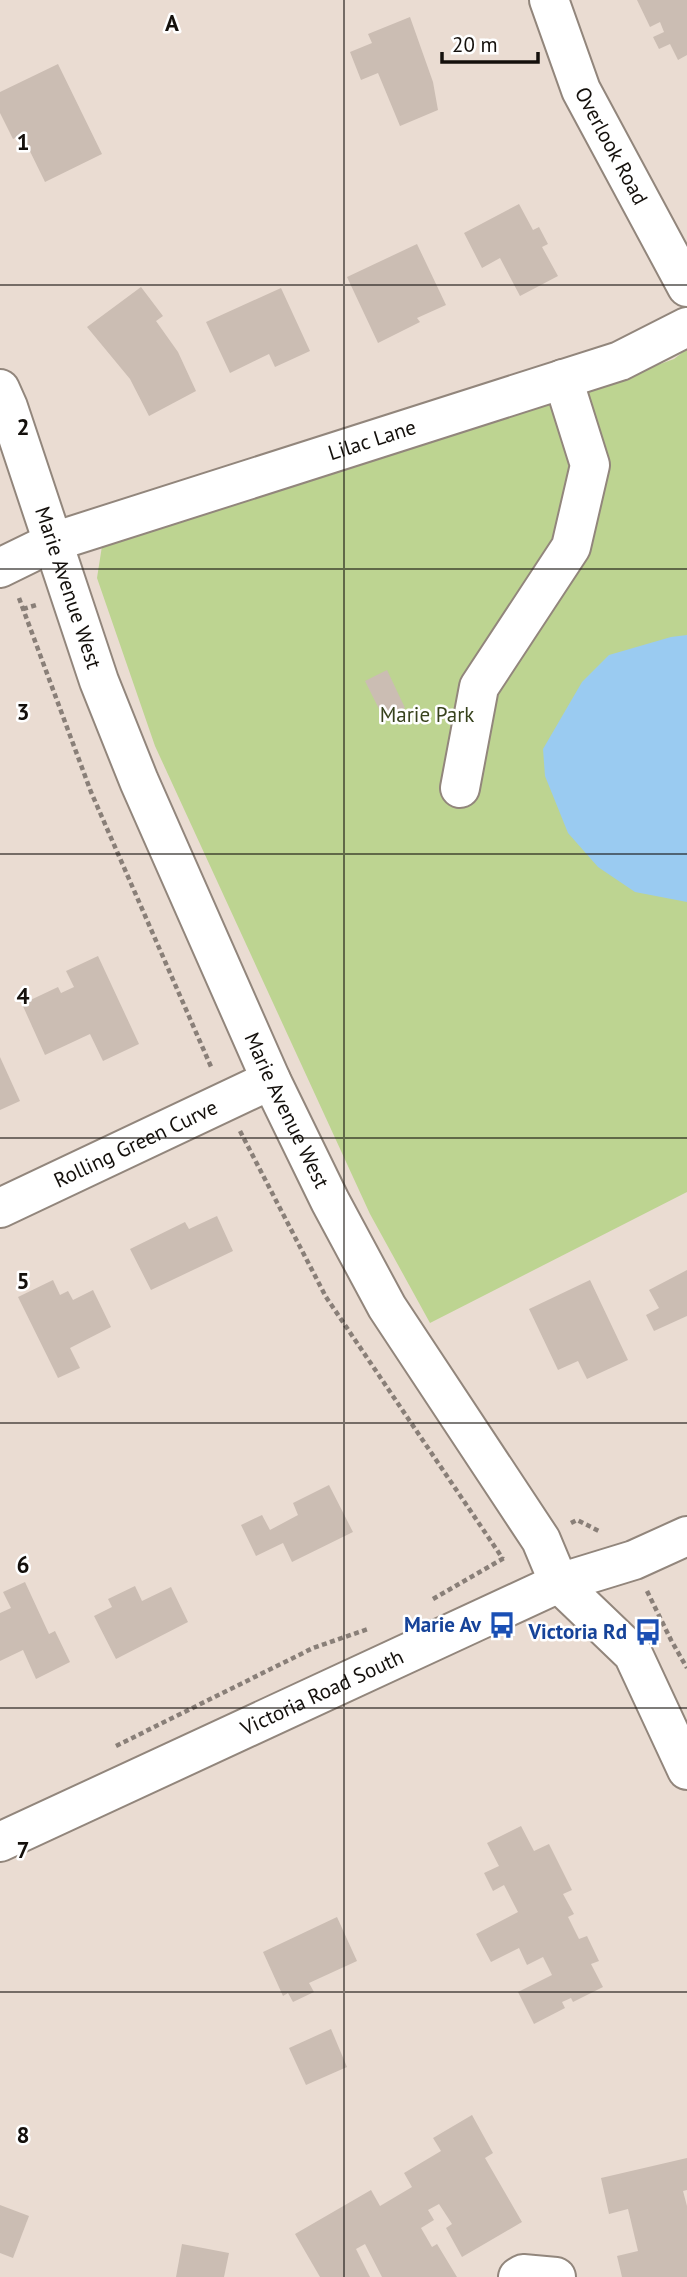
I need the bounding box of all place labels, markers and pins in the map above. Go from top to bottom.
bus stop icon: Marie Av [487,1610,517,1640]
place label: Marie Av [404,1611,482,1638]
bus stop icon: Victoria Rd [633,1617,663,1647]
place label: Victoria Rd [527,1618,627,1645]

